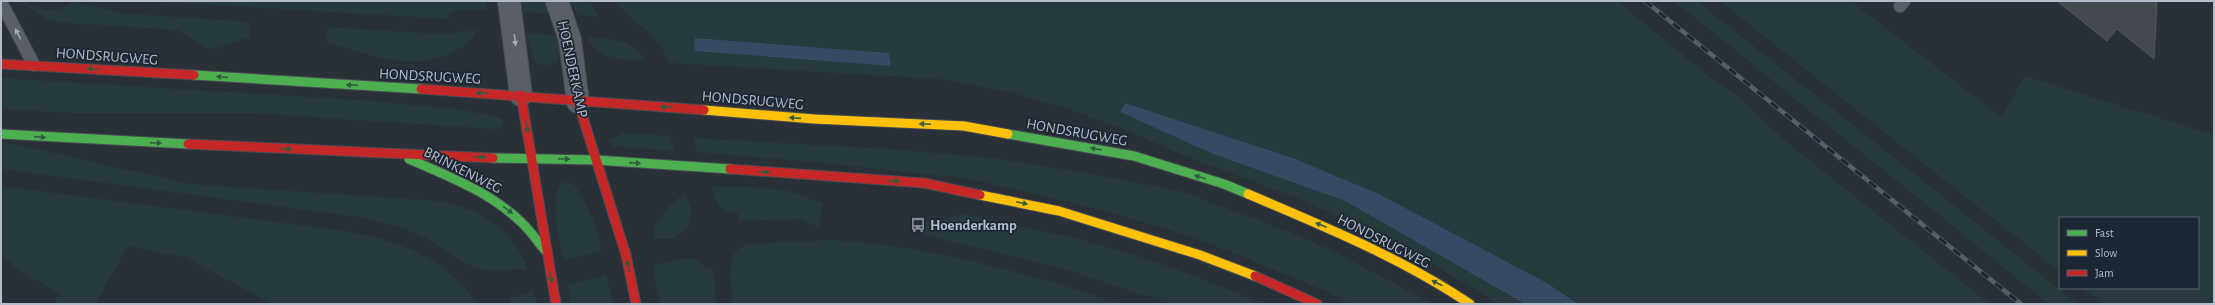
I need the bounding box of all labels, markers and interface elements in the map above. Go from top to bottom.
street label: HOENDERKAMP [555,19,590,119]
one-way arrow [14,28,21,40]
one-way arrow [512,34,518,46]
street label: HONDSRUGWEG [55,45,159,68]
one-way arrow [87,66,99,73]
street label: HONDSRUGWEG [378,66,481,87]
one-way arrow [216,74,229,81]
one-way arrow [346,82,358,89]
one-way arrow [476,89,488,96]
street label: HONDSRUGWEG [701,89,805,112]
one-way arrow [660,103,672,110]
one-way arrow [789,114,801,121]
street label: HONDSRUGWEG [1025,116,1129,149]
one-way arrow [524,121,530,133]
one-way arrow [919,121,931,128]
one-way arrow [34,133,46,140]
one-way arrow [150,140,163,146]
street label: BRINKENWEG [421,144,504,197]
one-way arrow [280,146,293,152]
one-way arrow [1090,146,1102,152]
one-way arrow [474,154,487,160]
one-way arrow [558,156,570,163]
one-way arrow [629,160,641,167]
one-way arrow [758,169,770,176]
one-way arrow [1194,173,1206,179]
one-way arrow [888,178,900,185]
one-way arrow [1016,201,1028,207]
one-way arrow [502,206,513,214]
street label: HONDSRUGWEG [1335,212,1433,271]
bus stop icon: Hoenderkamp [909,216,927,234]
legend [2059,217,2199,289]
place label: Hoenderkamp [930,218,1017,233]
one-way arrow [1315,222,1326,228]
text: Fast [2095,227,2114,239]
text: Slow [2095,247,2117,259]
one-way arrow [625,260,631,272]
text: Jam [2095,267,2114,279]
one-way arrow [548,271,554,283]
one-way arrow [1431,280,1442,287]

